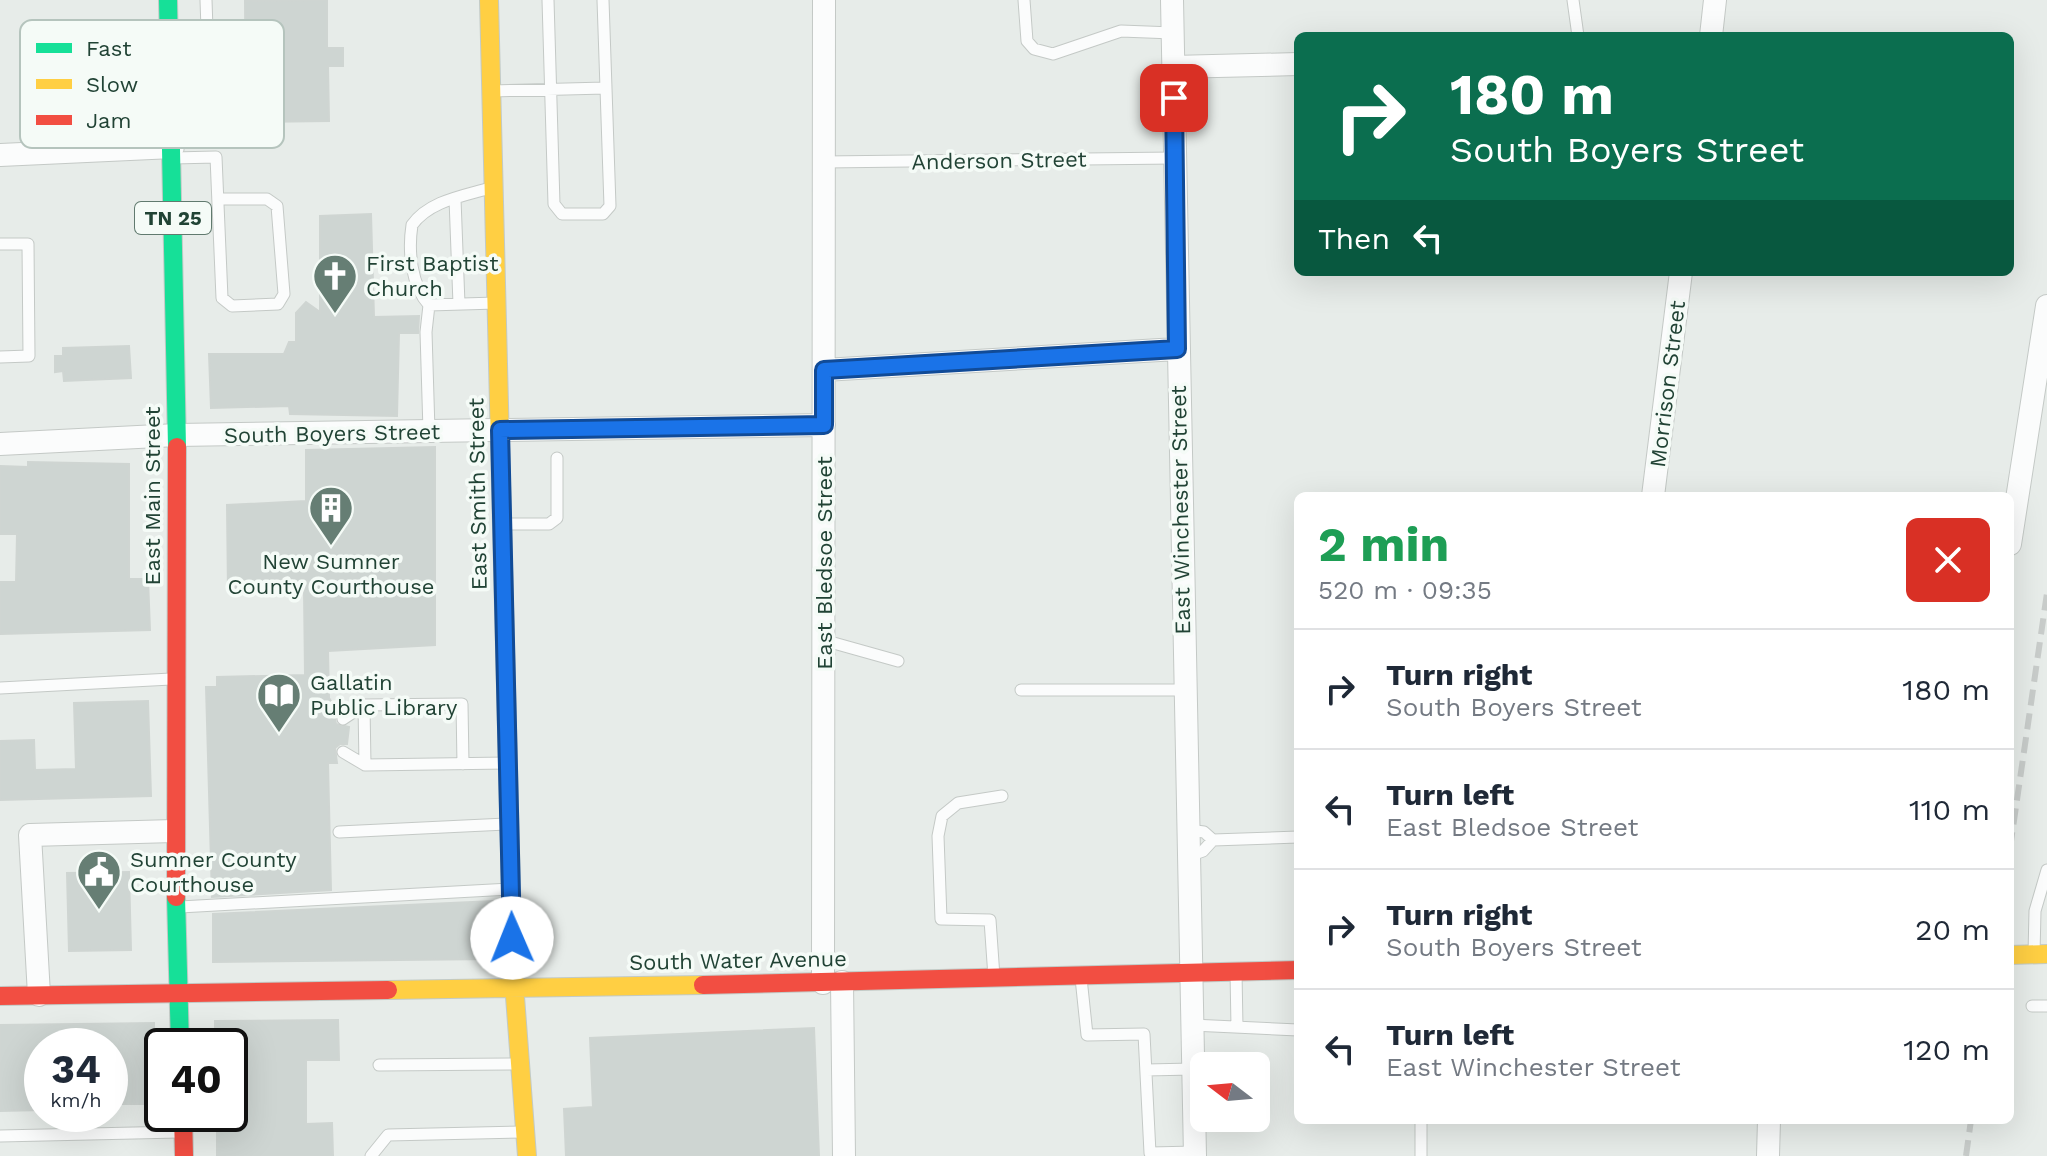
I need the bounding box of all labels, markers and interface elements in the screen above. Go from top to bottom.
legend [20,20,284,148]
text: Fast [86,36,132,61]
text: 180 m [1450,62,1614,128]
pin [1140,64,1208,132]
icon: right [1318,64,1422,168]
text: Slow [86,72,138,97]
icon: arrive [1152,76,1196,120]
text: Jam [86,108,131,133]
text: South Boyers Street [1450,129,1804,171]
street label: Anderson Street [911,146,1087,175]
road number: TN 25 [135,202,211,234]
icon: left [1406,216,1450,260]
text: Then [1318,221,1390,256]
place label: First Baptist Church [366,251,498,301]
church icon: First Baptist Church [311,252,359,315]
street label: Morrison Street [1645,299,1690,469]
street label: East Winchester Street [1166,385,1195,635]
street label: East Smith Street [463,398,492,590]
street label: East Main Street [140,406,165,586]
street label: South Boyers Street [224,419,440,448]
street label: East Bledsoe Street [812,456,837,670]
building icon: New Sumner County Courthouse [307,484,355,547]
text: 2 min [1318,516,1449,573]
button: close [1906,518,1990,602]
place label: New Sumner County Courthouse [228,549,434,599]
text: 520 m · 09:35 [1318,575,1492,605]
text: Turn right [1386,657,1532,692]
icon: right [1318,667,1362,711]
place label: Gallatin Public Library [310,670,458,720]
library icon: Gallatin Public Library [255,671,303,734]
text: 180 m [1902,672,1990,707]
text: South Boyers Street [1386,692,1642,722]
text: Turn left [1386,777,1514,812]
icon: left [1318,787,1362,831]
text: 110 m [1909,792,1990,827]
text: East Bledsoe Street [1386,812,1638,842]
place label: Sumner County Courthouse [130,847,297,897]
public building icon: Sumner County Courthouse [75,848,123,911]
position arrow [470,896,554,980]
text: Turn right [1386,897,1532,932]
icon: right [1318,907,1362,951]
text: 20 m [1915,912,1990,947]
text: South Boyers Street [1386,932,1642,962]
street label: South Water Avenue [629,946,847,975]
text: Turn left [1386,1017,1514,1052]
icon: left [1318,1027,1362,1071]
speed limit sign: 40 [144,1028,248,1132]
text: 120 m [1903,1032,1990,1067]
text: 34 [51,1046,101,1093]
north arrow [1190,1052,1270,1132]
map controls [1190,1052,1270,1132]
text: East Winchester Street [1386,1052,1681,1082]
text: km/h [50,1088,102,1112]

